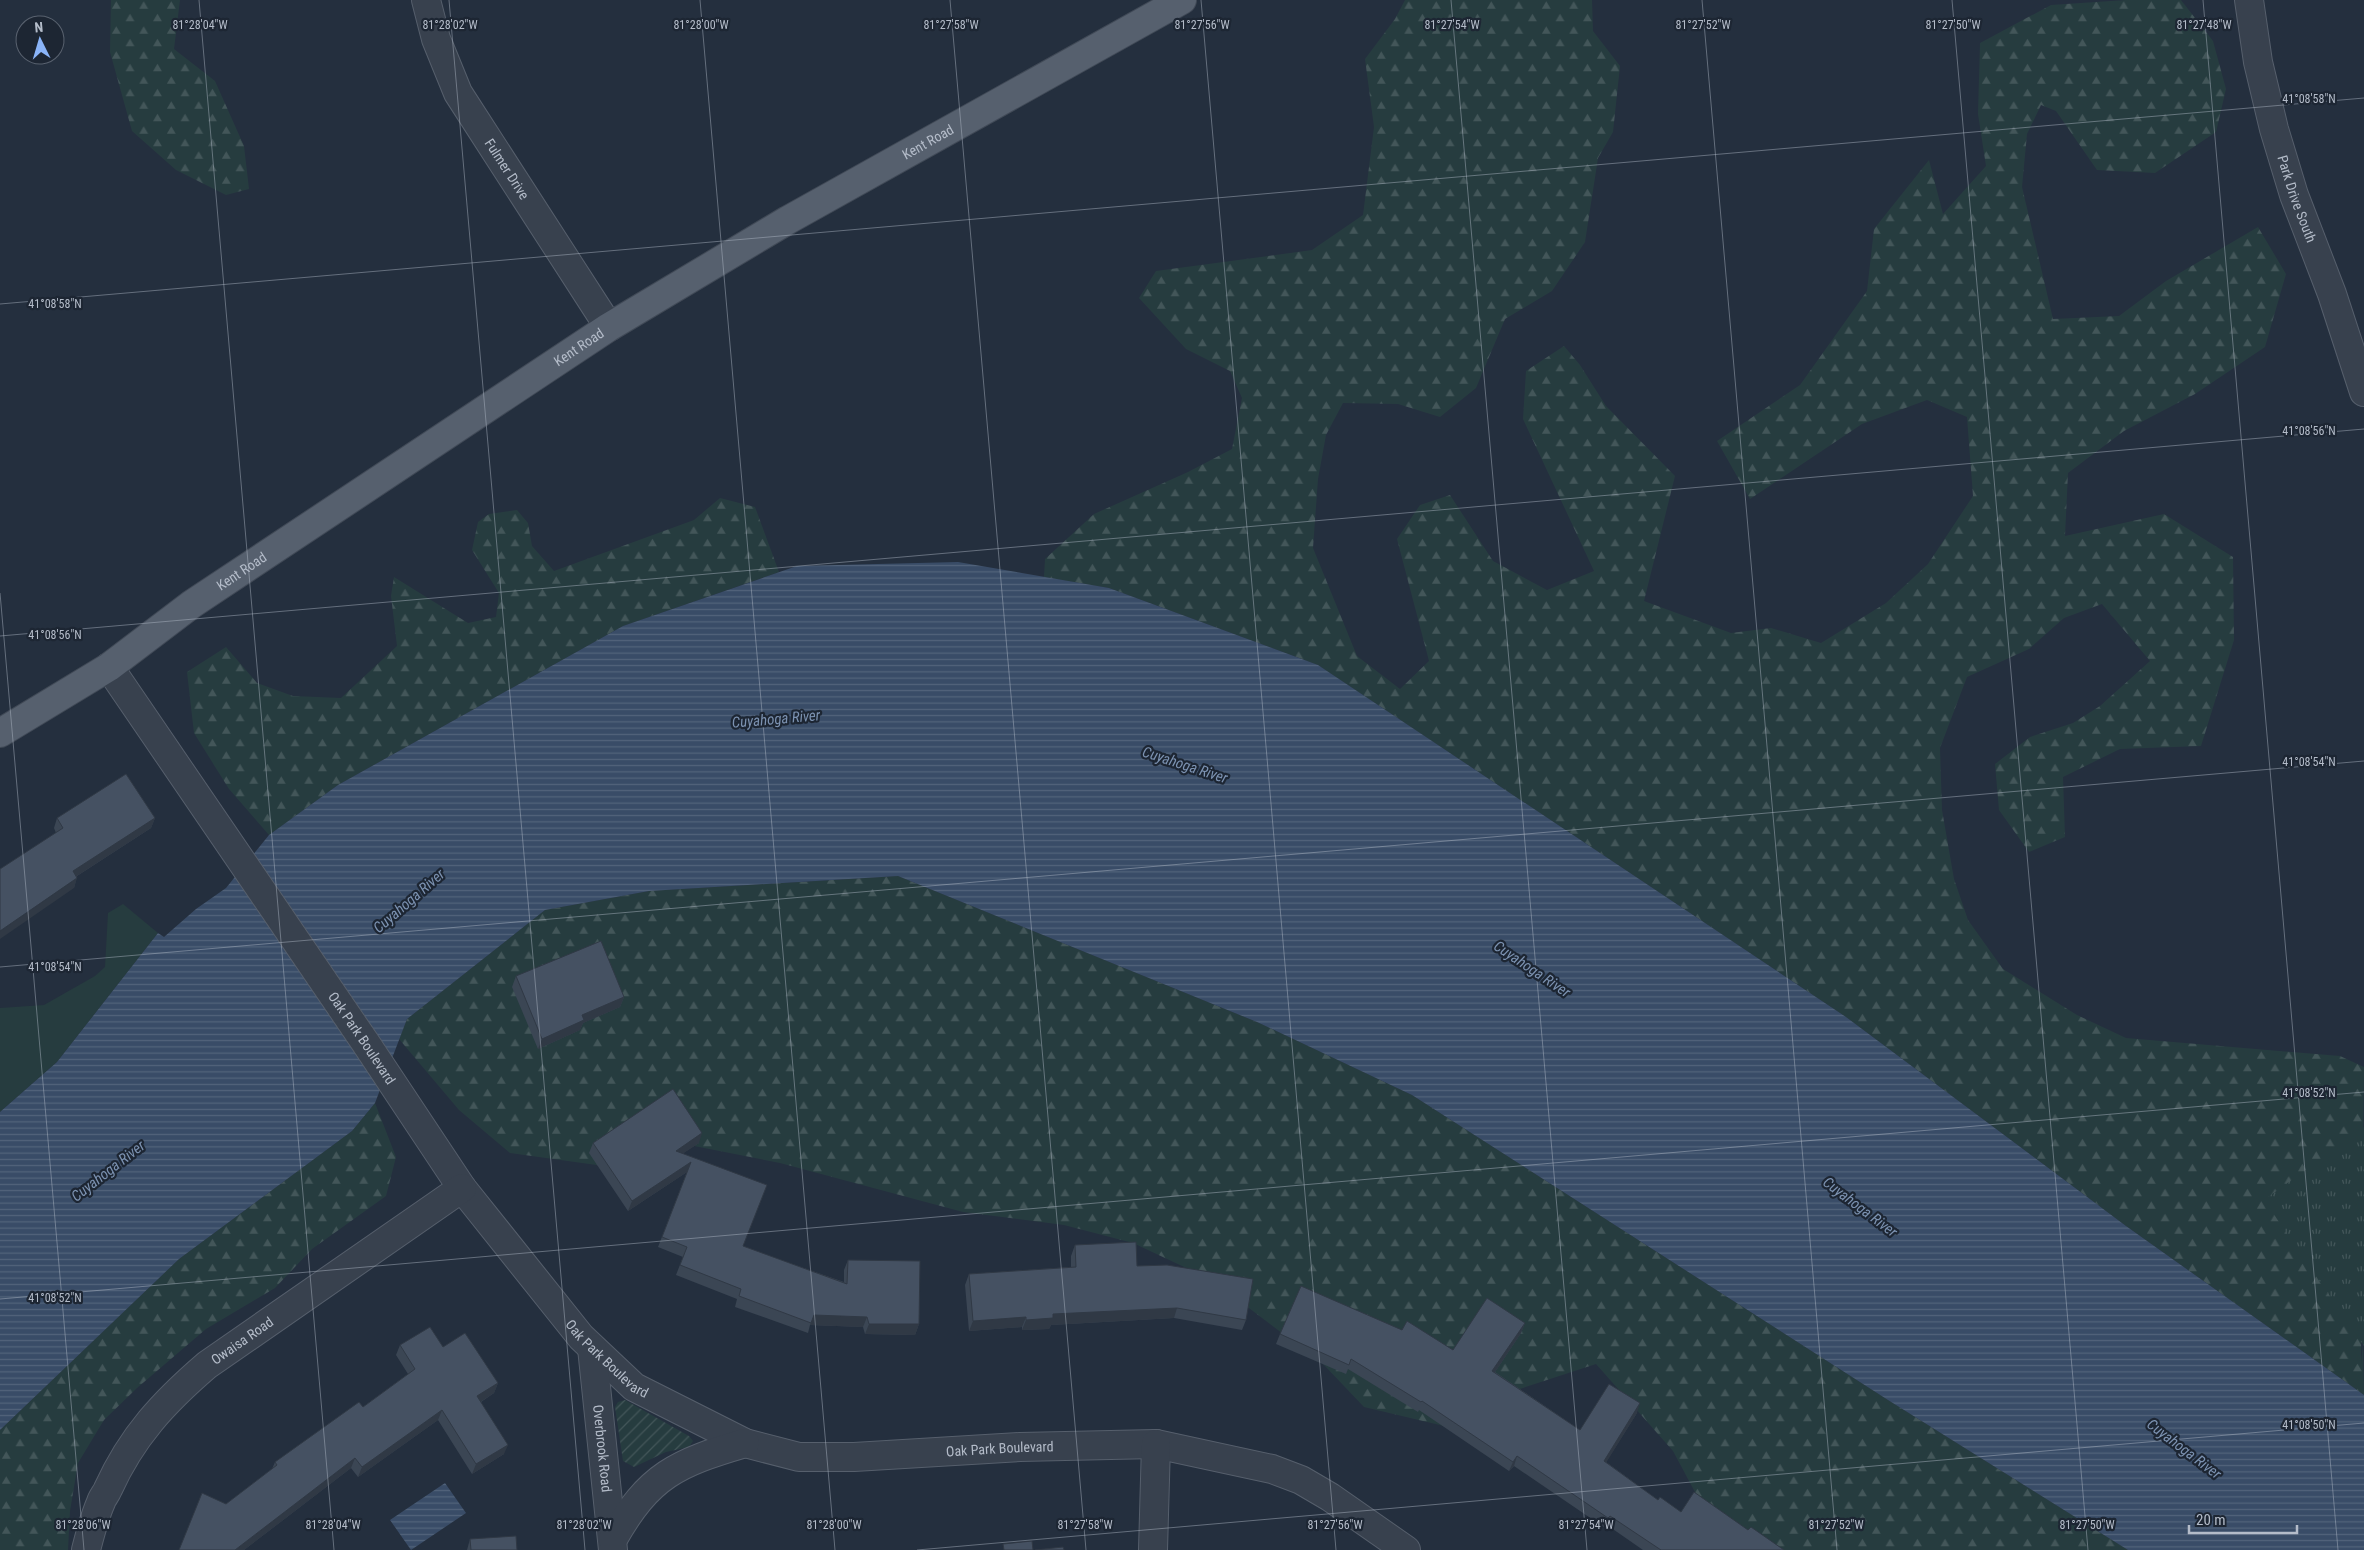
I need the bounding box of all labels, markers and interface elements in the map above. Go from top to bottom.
north arrow [15,15,65,65]
text: 81°28'04"W [172,18,228,32]
text: 81°28'02"W [422,18,478,32]
text: 81°28'00"W [673,18,729,32]
text: 81°27'58"W [923,18,979,32]
text: 81°27'56"W [1174,18,1230,32]
text: 81°27'54"W [1424,18,1480,32]
text: 81°27'52"W [1675,18,1731,32]
text: 81°27'50"W [1925,18,1981,32]
text: 81°27'48"W [2176,18,2232,32]
text: N [34,19,44,35]
text: 41°08'58"N [2282,92,2336,106]
street label: Kent Road [899,121,956,163]
street label: Fulmer Drive [482,136,533,203]
street label: Park Drive South [2274,153,2319,245]
text: 41°08'58"N [28,297,82,311]
street label: Kent Road [551,325,607,369]
text: 41°08'56"N [2282,424,2336,438]
street label: Kent Road [214,549,269,593]
text: 41°08'56"N [28,628,82,642]
water label: Cuyahoga River [731,706,821,732]
water label: Cuyahoga River [1140,743,1230,787]
text: 41°08'54"N [2282,755,2336,769]
water label: Cuyahoga River [370,865,449,937]
water label: Cuyahoga River [1490,937,1574,1002]
text: 41°08'54"N [28,960,82,974]
street label: Oak Park Boulevard [325,989,399,1087]
text: 41°08'52"N [2282,1086,2336,1100]
water label: Cuyahoga River [68,1136,149,1205]
water label: Cuyahoga River [1819,1173,1901,1241]
text: 41°08'52"N [28,1291,82,1305]
street label: Owaisa Road [208,1314,276,1368]
street label: Oak Park Boulevard [562,1316,651,1401]
street label: Overbrook Road [590,1404,615,1493]
water label: Cuyahoga River [2143,1415,2225,1483]
text: 41°08'50"N [2282,1418,2336,1432]
street label: Oak Park Boulevard [945,1438,1054,1459]
scale bar [2189,1502,2296,1534]
text: 20 m [2196,1511,2226,1529]
text: 81°28'06"W [55,1518,111,1532]
text: 81°28'04"W [305,1518,361,1532]
text: 81°28'02"W [556,1518,612,1532]
text: 81°28'00"W [806,1518,862,1532]
text: 81°27'58"W [1057,1518,1113,1532]
text: 81°27'56"W [1307,1518,1363,1532]
text: 81°27'54"W [1558,1518,1614,1532]
text: 81°27'52"W [1808,1518,1864,1532]
text: 81°27'50"W [2059,1518,2115,1532]

